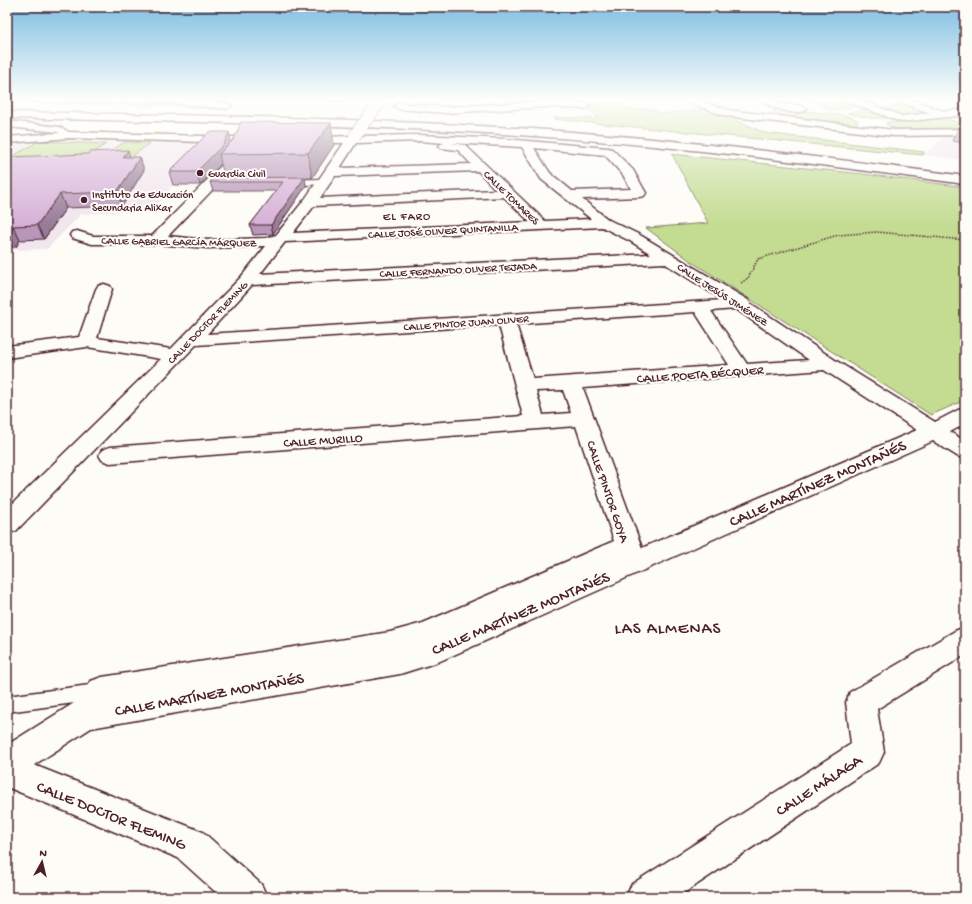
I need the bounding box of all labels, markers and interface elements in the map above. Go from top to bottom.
marker: Guardia Civil [195,168,205,178]
place label: Guardia Civil [208,169,266,181]
street label: CALLE TOMARES [480,169,542,229]
place label: Instituto de Educación Secundaria Alixar [92,190,194,215]
marker: Instituto de Educación Secundaria Alixar [79,195,89,205]
district label: EL FARO [383,211,431,225]
street label: CALLE JOSÉ OLIVER QUINTANILLA [368,221,519,242]
street label: CALLE GABRIEL GARCÍA MÁRQUEZ [101,235,258,250]
street label: CALLE FERNANDO OLIVER TEJADA [379,261,537,281]
street label: CALLE JESÚS JIMÉNEZ [674,261,771,330]
street label: CALLE DOCTOR FLEMING [166,279,252,367]
street label: CALLE PINTOR JUAN OLIVER [403,314,530,334]
street label: CALLE POETA BÉCQUER [636,362,765,387]
street label: CALLE MURILLO [283,431,363,452]
street label: CALLE MARTÍNEZ MONTAÑÉS [727,436,910,533]
street label: CALLE PINTOR GOYA [582,439,632,546]
street label: CALLE MARTÍNEZ MONTAÑÉS [429,568,614,661]
district label: LAS ALMENAS [615,620,721,640]
street label: CALLE MARTÍNEZ MONTAÑÉS [113,669,306,722]
street label: CALLE MÁLAGA [773,750,868,822]
street label: CALLE DOCTOR FLEMING [34,775,190,853]
north arrow [22,842,62,882]

